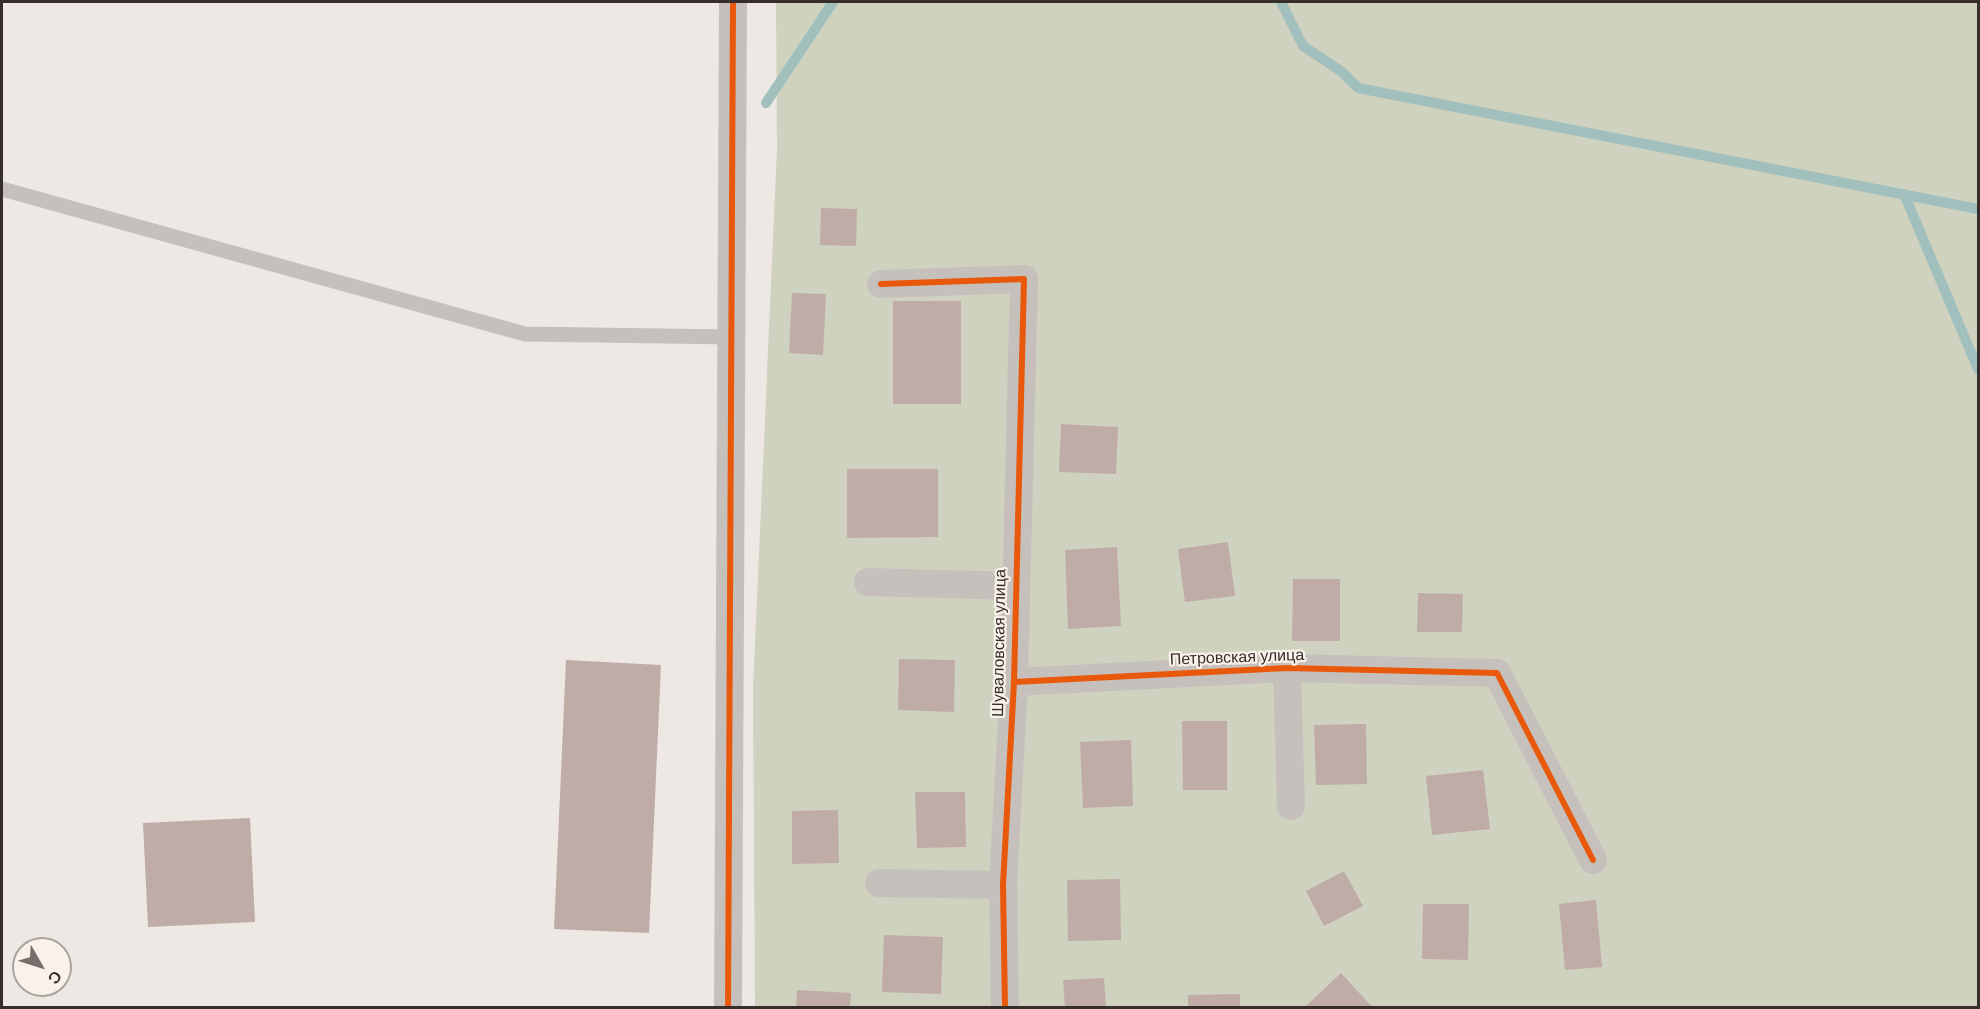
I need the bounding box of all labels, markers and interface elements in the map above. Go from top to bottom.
street label: Шуваловская улица [989,569,1011,717]
street label: Петровская улица [1169,646,1305,670]
north arrow [12,937,72,997]
text: С [43,966,67,988]

